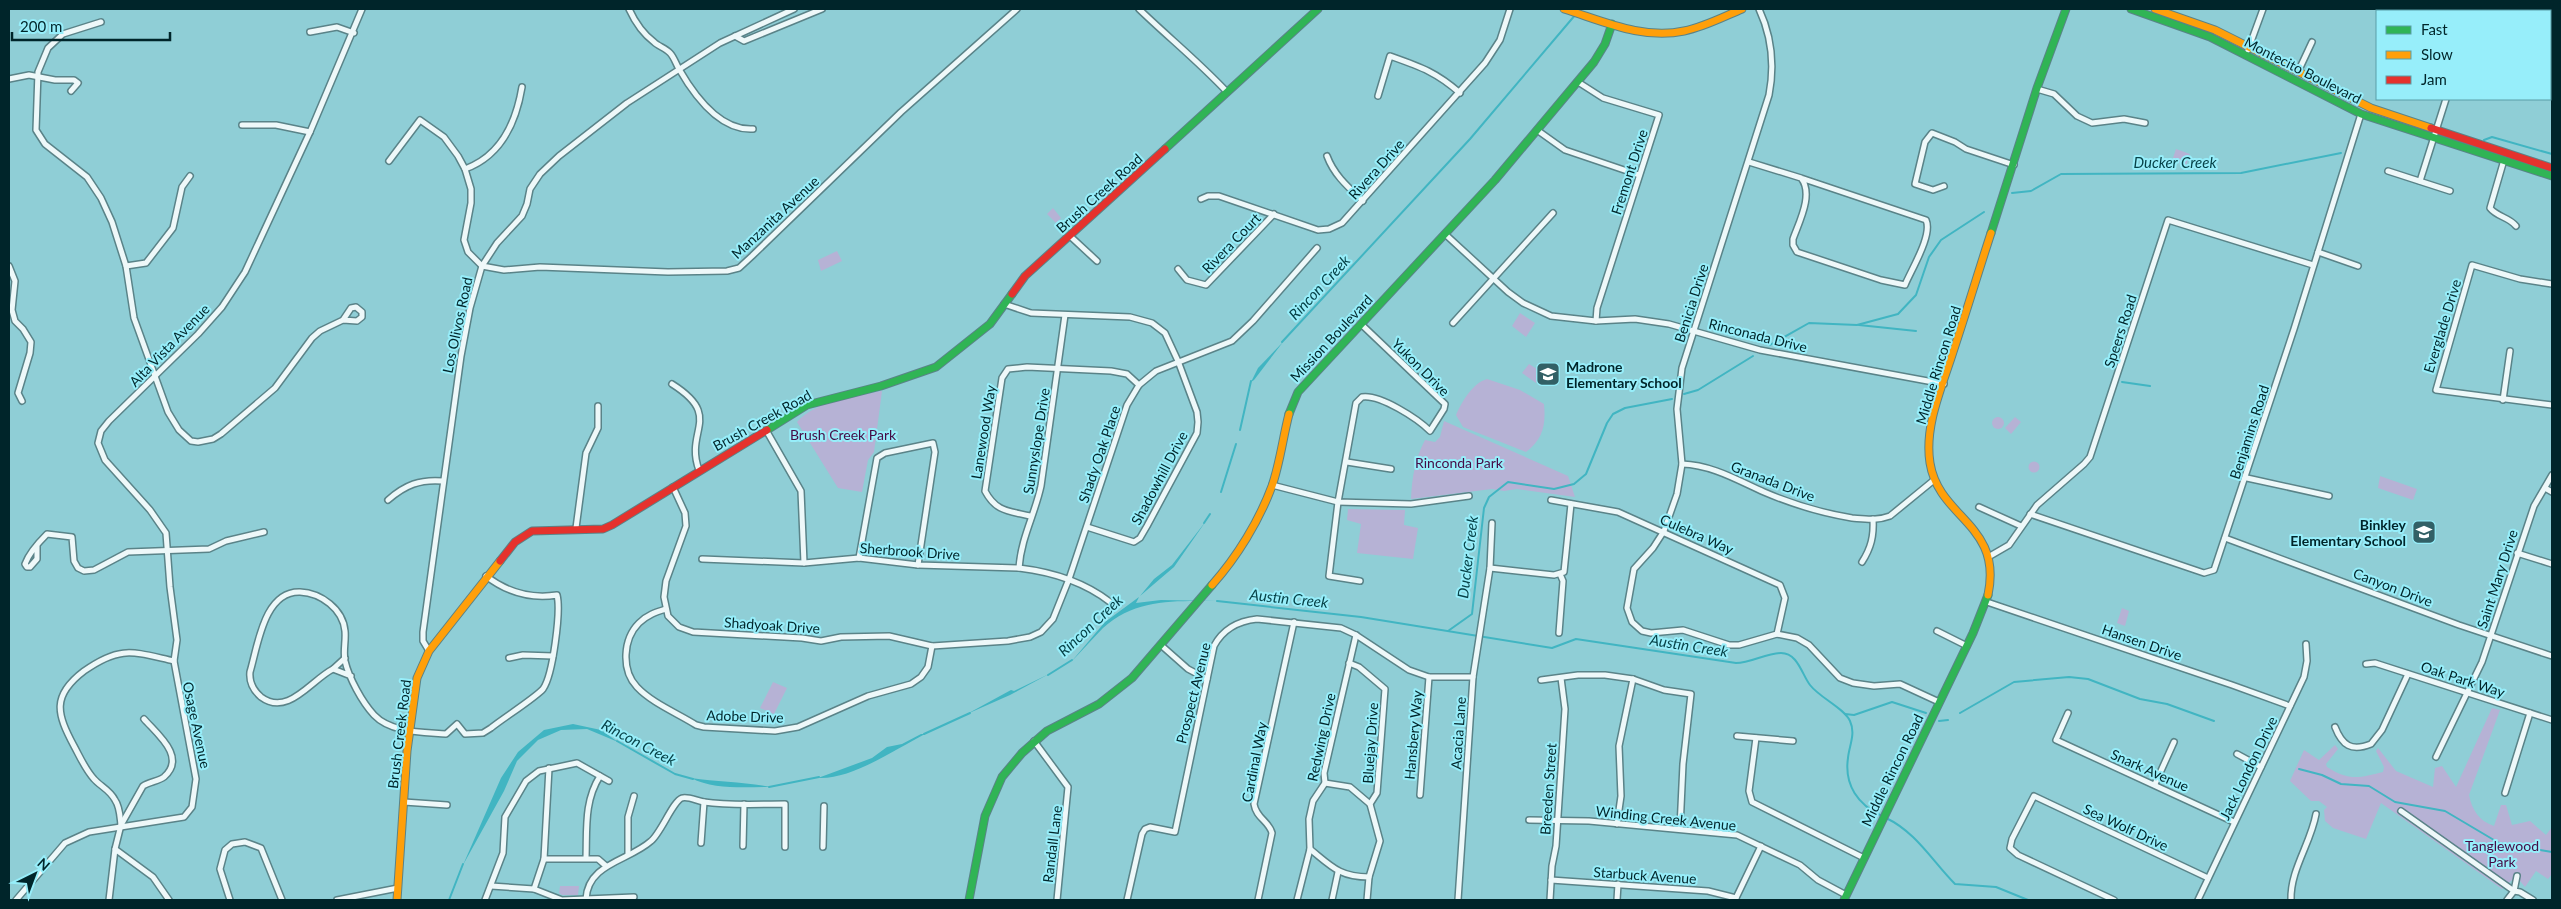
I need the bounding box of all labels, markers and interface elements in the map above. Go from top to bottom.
scale bar [12,10,170,42]
legend [2376,10,2551,100]
text: 200 m [20,17,62,35]
text: Fast [2421,20,2448,38]
street label: Montecito Boulevard [2242,33,2364,107]
text: Slow [2421,45,2453,63]
text: Jam [2421,70,2447,88]
street label: Fremont Drive [1607,127,1651,217]
street label: Rivera Drive [1344,135,1408,203]
street label: Brush Creek Road [1052,150,1146,236]
water label: Ducker Creek [2133,153,2217,171]
street label: Manzanita Avenue [728,172,822,262]
street label: Rivera Court [1198,209,1264,277]
water label: Rincon Creek [1285,250,1354,323]
street label: Benicia Drive [1670,262,1712,344]
street label: Los Olivos Road [439,275,475,375]
street label: Everglade Drive [2420,277,2464,375]
street label: Mission Boulevard [1286,291,1376,385]
street label: Speers Road [2100,292,2140,370]
street label: Alta Vista Avenue [125,300,213,390]
street label: Middle Rincon Road [1912,304,1964,426]
street label: Rinconada Drive [1707,315,1809,355]
street label: Yukon Drive [1389,335,1453,399]
place label: Madrone Elementary School [1566,358,1682,391]
school or university icon: Madrone Elementary School [1535,361,1561,387]
street label: Lanewood Way [967,383,999,480]
street label: Benjamins Road [2226,383,2272,481]
street label: Brush Creek Road [710,386,814,454]
street label: Sunnyslope Drive [1019,387,1053,495]
street label: Shady Oak Place [1074,403,1124,505]
park label: Brush Creek Park [790,426,897,443]
street label: Shadowhill Drive [1127,428,1191,528]
park label: Rinconda Park [1415,454,1504,471]
street label: Granada Drive [1729,457,1817,505]
street label: Culebra Way [1658,510,1737,558]
water label: Ducker Creek [1453,514,1481,599]
place label: Binkley Elementary School [2290,516,2407,549]
school or university icon: Binkley Elementary School [2411,519,2437,545]
street label: Saint Mary Drive [2473,527,2521,631]
street label: Sherbrook Drive [859,539,961,563]
street label: Canyon Drive [2351,564,2435,610]
water label: Austin Creek [1248,585,1330,611]
water label: Rincon Creek [1054,590,1127,659]
street label: Shadyoak Drive [723,613,821,637]
street label: Hansen Drive [2100,620,2184,664]
water label: Austin Creek [1648,630,1730,660]
street label: Prospect Avenue [1172,641,1214,745]
street label: Oak Park Way [2419,657,2508,701]
street label: Brush Creek Road [384,678,414,790]
street label: Osage Avenue [180,680,214,770]
street label: Hansbery Way [1401,689,1425,780]
street label: Redwing Drive [1303,691,1339,783]
street label: Acacia Lane [1447,696,1469,770]
street label: Bluejay Drive [1359,702,1381,784]
street label: Adobe Drive [706,706,784,726]
street label: Middle Rincon Road [1857,711,1927,829]
street label: Jack London Drive [2216,714,2280,822]
water label: Rincon Creek [599,715,680,769]
street label: Cardinal Way [1238,720,1270,804]
street label: Breeden Street [1536,743,1560,835]
street label: Snark Avenue [2108,745,2192,795]
street label: Sea Wolf Drive [2081,800,2171,854]
street label: Winding Creek Avenue [1595,802,1737,834]
street label: Randall Lane [1039,804,1065,884]
park label: Tanglewood Park [2465,837,2539,870]
north arrow [10,849,60,899]
text: N [34,854,54,874]
street label: Starbuck Avenue [1593,863,1697,887]

